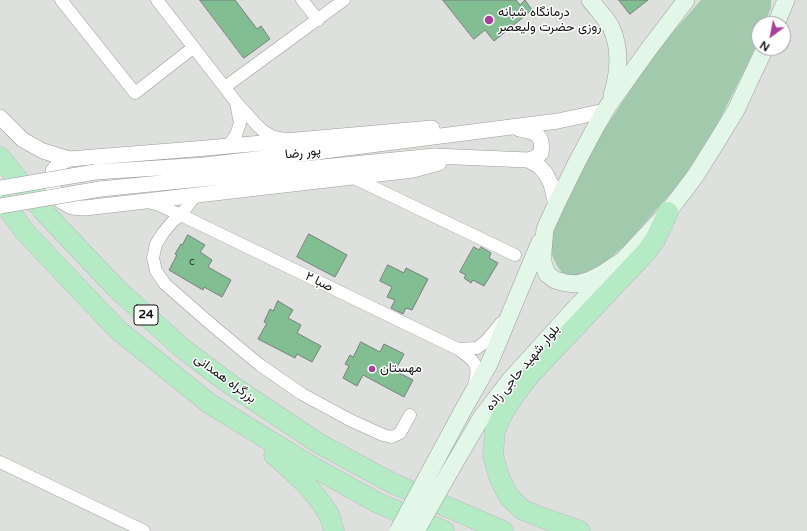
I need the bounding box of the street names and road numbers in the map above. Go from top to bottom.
street label: پور رضا [284,143,322,163]
street label: صبا ۲ [303,269,335,295]
road number: 24 [134,305,158,325]
street label: بلوار شهید حاجی زاده [482,322,564,414]
street label: بزرگراه همدانی [191,351,259,407]

